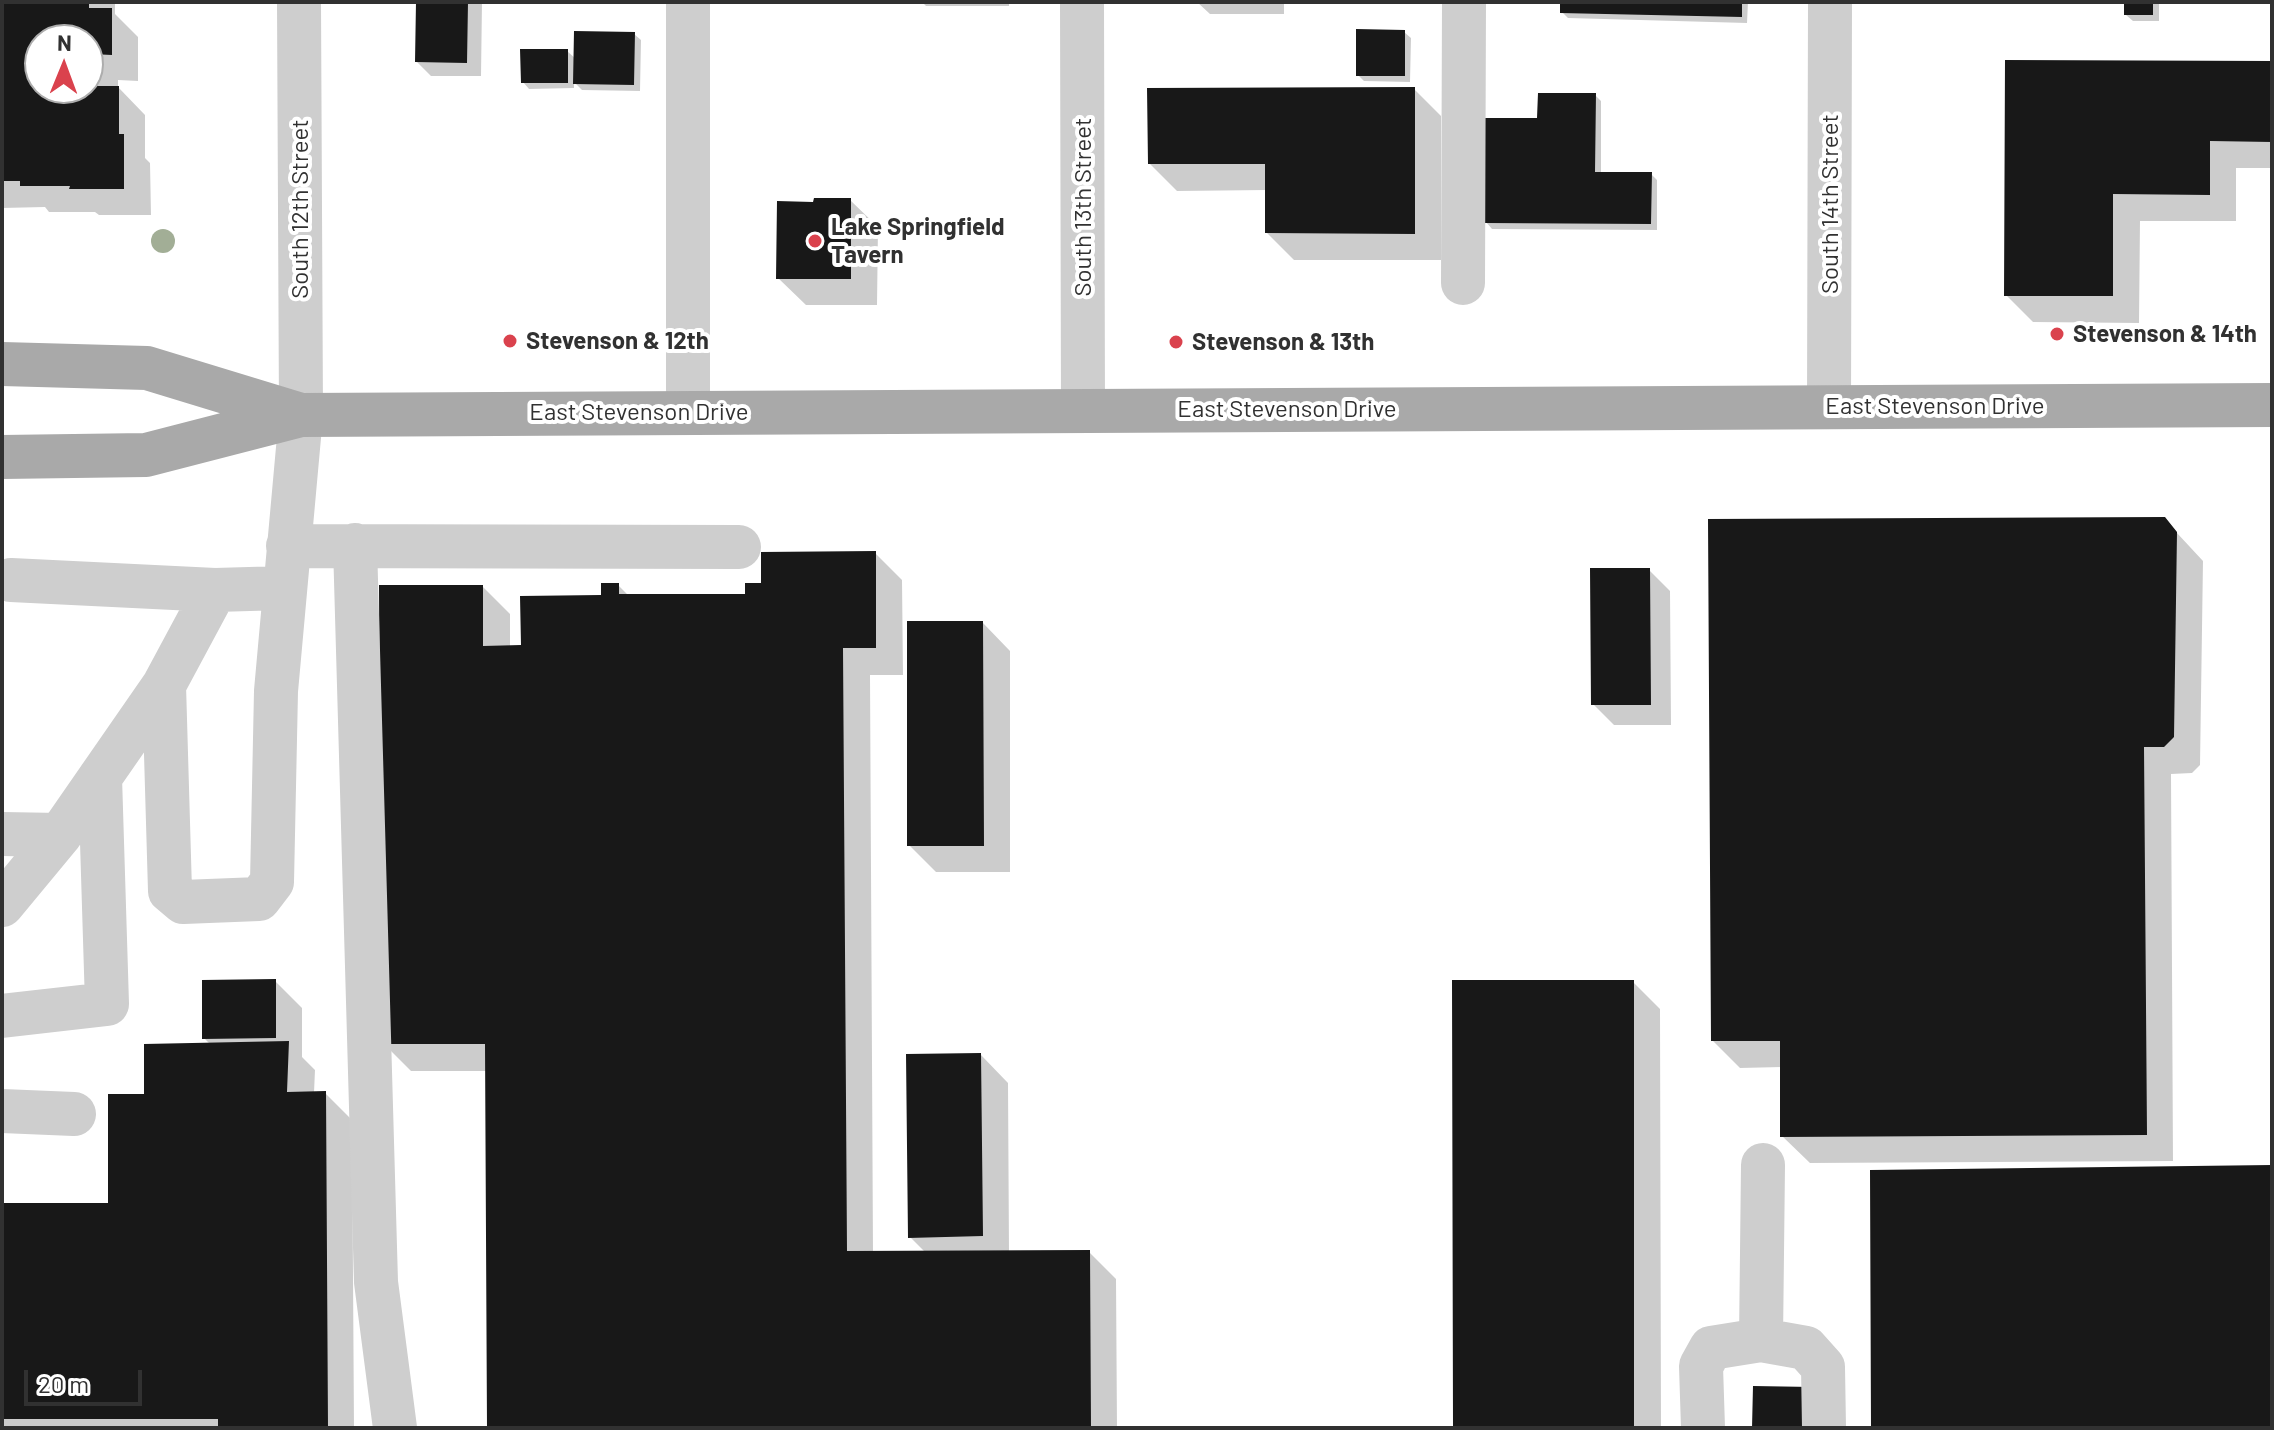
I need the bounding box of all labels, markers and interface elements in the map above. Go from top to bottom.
north arrow [24,24,104,104]
text: N [57,29,72,55]
street label: South 14th Street [1816,114,1844,294]
street label: South 13th Street [1069,117,1097,297]
street label: South 12th Street [286,119,314,299]
place label: Lake Springfield Tavern [831,213,1005,269]
marker: Lake Springfield Tavern [806,232,824,250]
place label: Stevenson & 14th [2073,320,2257,348]
marker: Stevenson & 14th [2048,325,2066,343]
place label: Stevenson & 12th [526,327,709,355]
place label: Stevenson & 13th [1192,328,1374,356]
marker: Stevenson & 12th [501,332,519,350]
marker: Stevenson & 13th [1167,333,1185,351]
street label: East Stevenson Drive [1825,392,2045,420]
street label: East Stevenson Drive [1177,395,1397,423]
street label: East Stevenson Drive [529,398,749,426]
scale bar [28,1354,146,1404]
text: 20 m [38,1369,89,1398]

